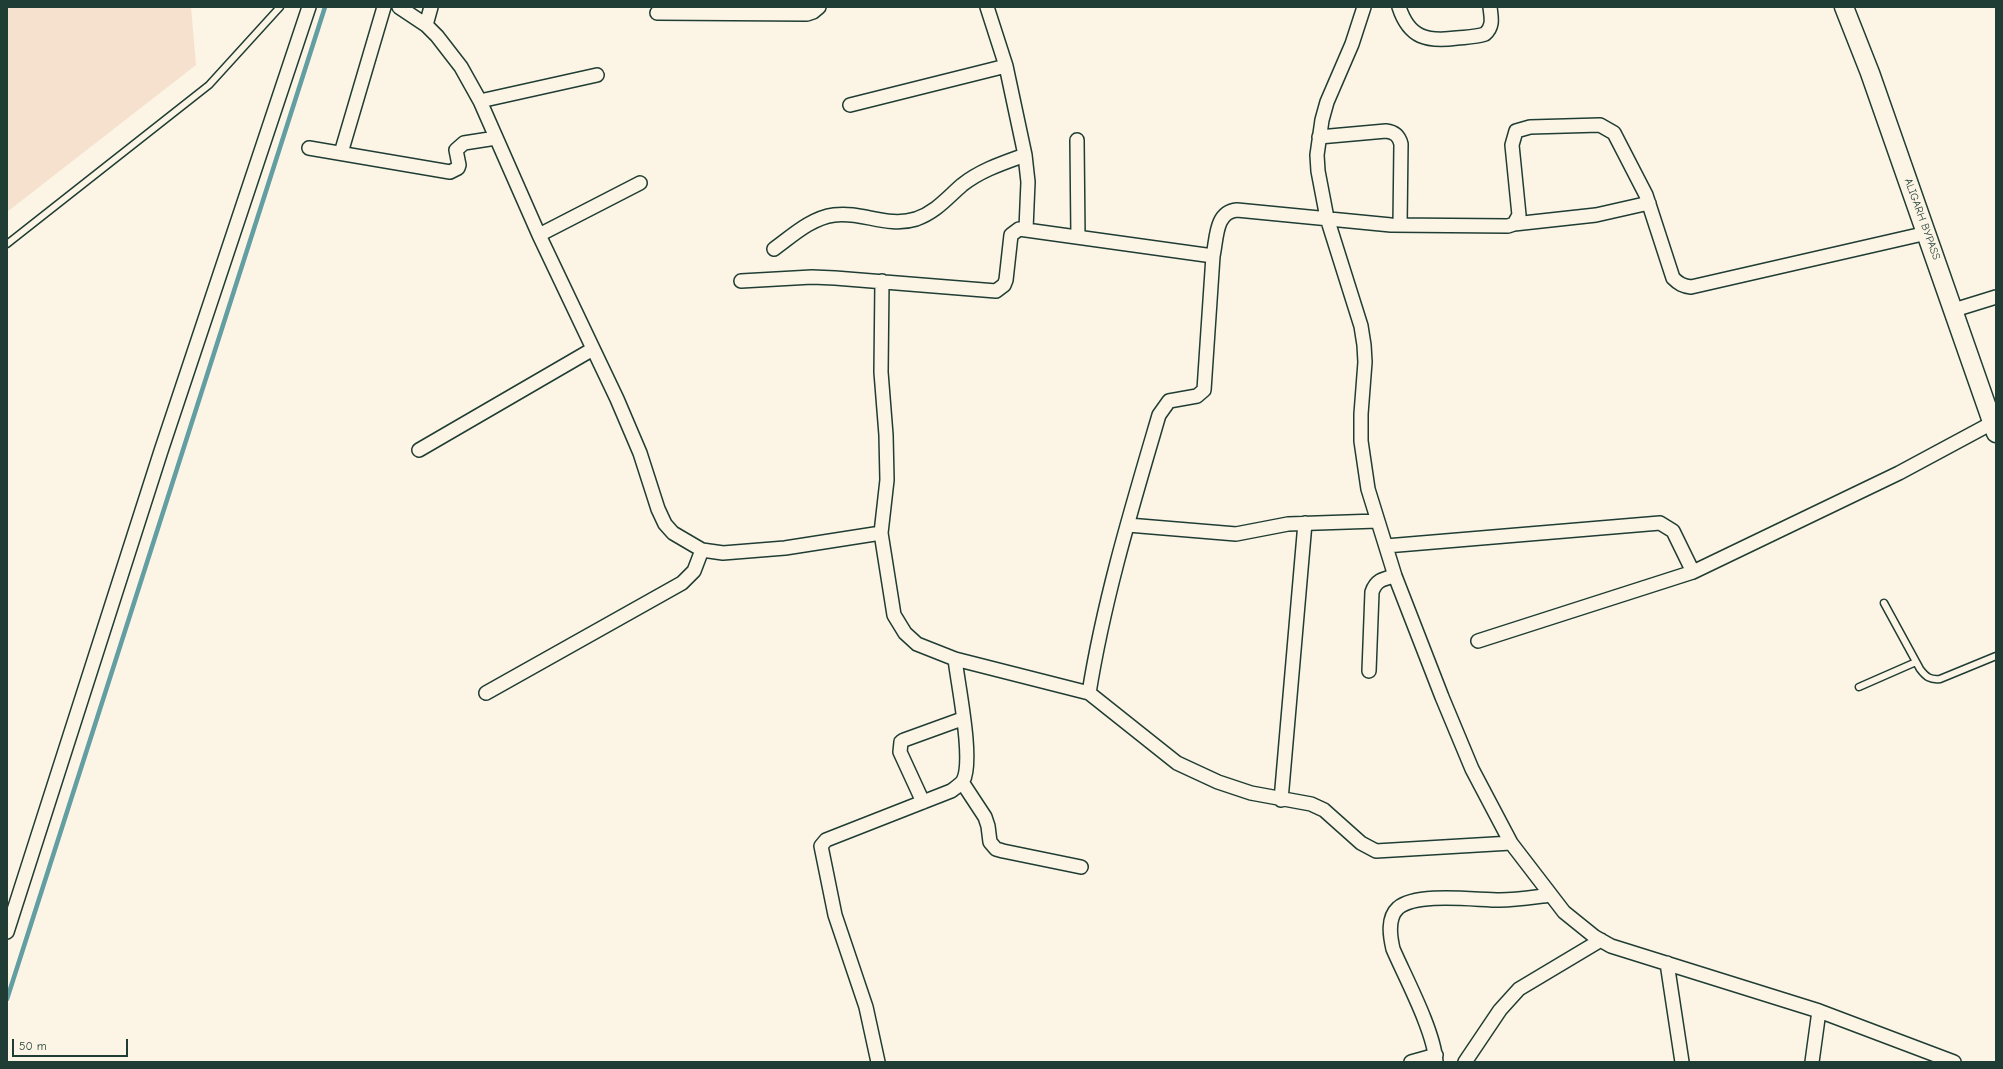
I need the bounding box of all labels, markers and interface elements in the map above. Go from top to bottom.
street label: ALIGARH BYPASS [1901,176,1943,262]
scale bar [14,1031,130,1057]
text: 50 m [19,1039,47,1053]

